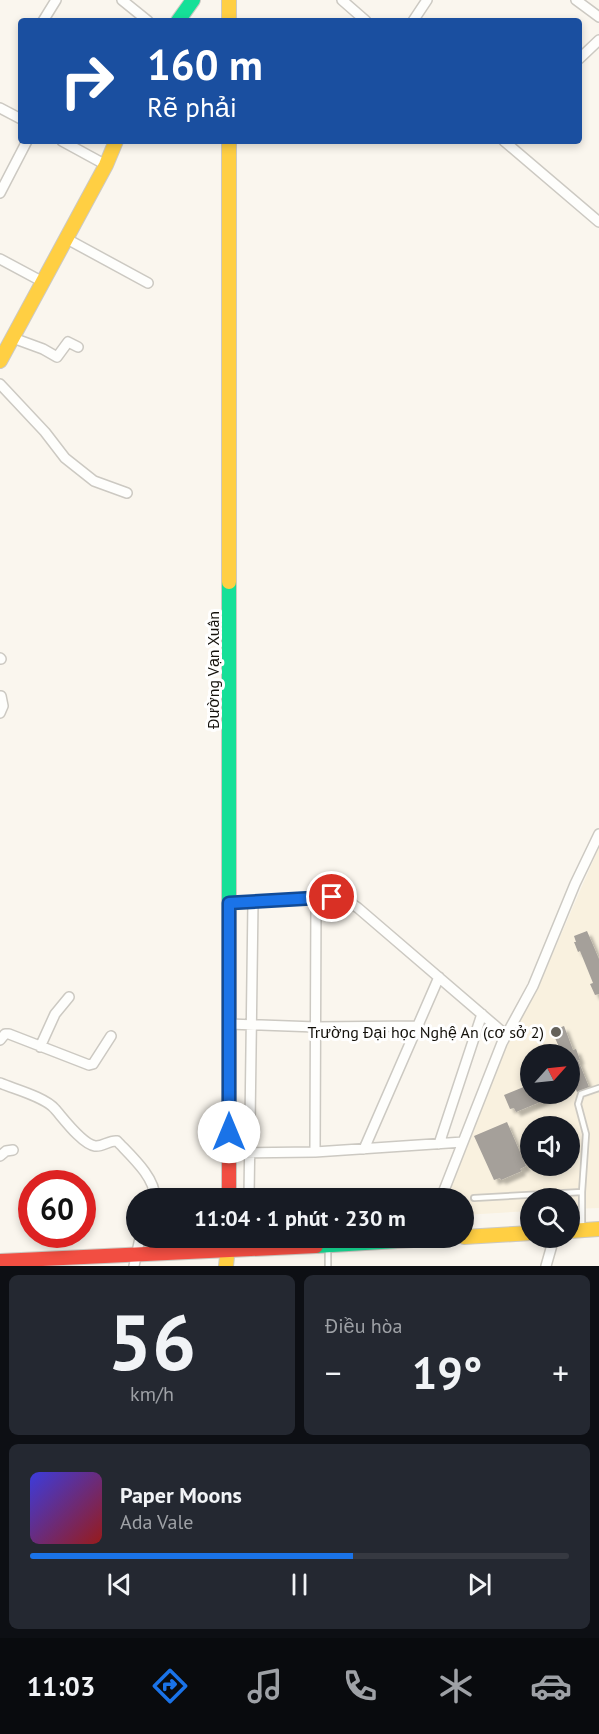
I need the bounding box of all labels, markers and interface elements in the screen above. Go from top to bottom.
text: 160 m [147,37,263,92]
icon: right [48,42,126,120]
text: Rẽ phải [147,90,237,124]
street label: Đường Vạn Xuân [203,611,223,730]
pin [306,871,357,922]
icon: arrive [315,880,348,913]
place label: Trường Đại học Nghệ An (cơ sở 2) [308,1022,544,1042]
marker: Trường Đại học Nghệ An (cơ sở 2) [549,1025,563,1039]
north arrow [520,1044,580,1104]
map controls [520,1044,580,1248]
position arrow [197,1100,261,1164]
button: sound [520,1116,580,1176]
speed limit sign: 60 [18,1170,96,1248]
button: search [520,1188,580,1248]
text: 11:04 · 1 phút · 230 m [194,1204,406,1232]
text: 56 [108,1291,196,1392]
text: Điều hòa [325,1313,402,1339]
text: 19° [412,1343,482,1401]
text: − [325,1351,342,1394]
text: + [552,1351,569,1394]
text: km/h [130,1381,174,1407]
text: Paper Moons [120,1481,242,1509]
text: Ada Vale [120,1509,193,1535]
icon: previous [103,1568,136,1601]
icon: pause [283,1568,316,1601]
icon: next [463,1568,496,1601]
icon: directions [149,1665,191,1707]
icon: music [244,1665,286,1707]
icon: phone [339,1665,381,1707]
icon: climate [435,1665,477,1707]
icon: car [530,1665,572,1707]
text: 11:03 [27,1669,95,1703]

